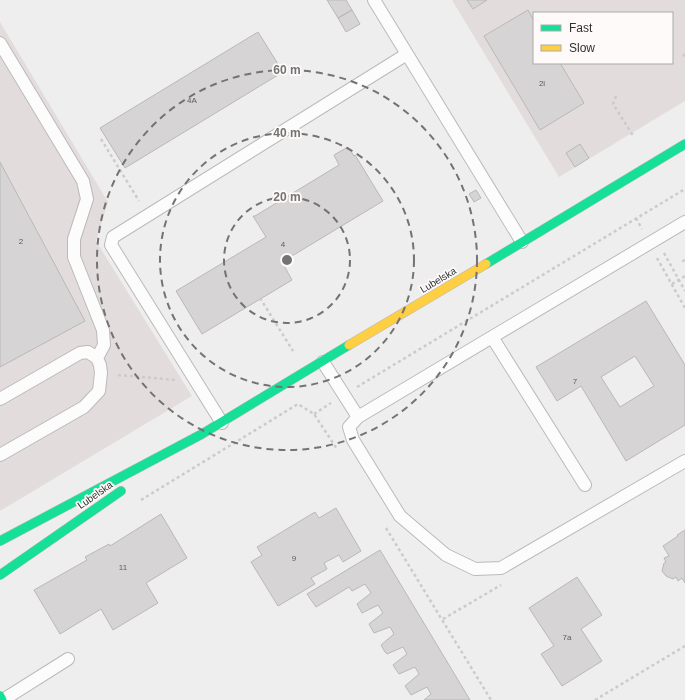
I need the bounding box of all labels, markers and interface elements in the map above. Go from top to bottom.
legend [533,12,673,64]
text: Fast [569,21,593,35]
text: Slow [569,41,595,55]
text: 60 m [273,63,301,77]
house number: 2i [539,79,545,88]
house number: 4A [187,96,198,105]
text: 40 m [273,126,301,140]
text: 20 m [273,190,301,204]
house number: 2 [19,237,24,246]
house number: 4 [281,240,286,249]
centre of rings [280,253,294,267]
street label: Lubelska [418,265,458,295]
house number: 7 [573,377,578,386]
street label: Lubelska [75,479,115,511]
house number: 9 [292,554,297,563]
house number: 11 [119,563,128,572]
house number: 7a [563,633,572,642]

